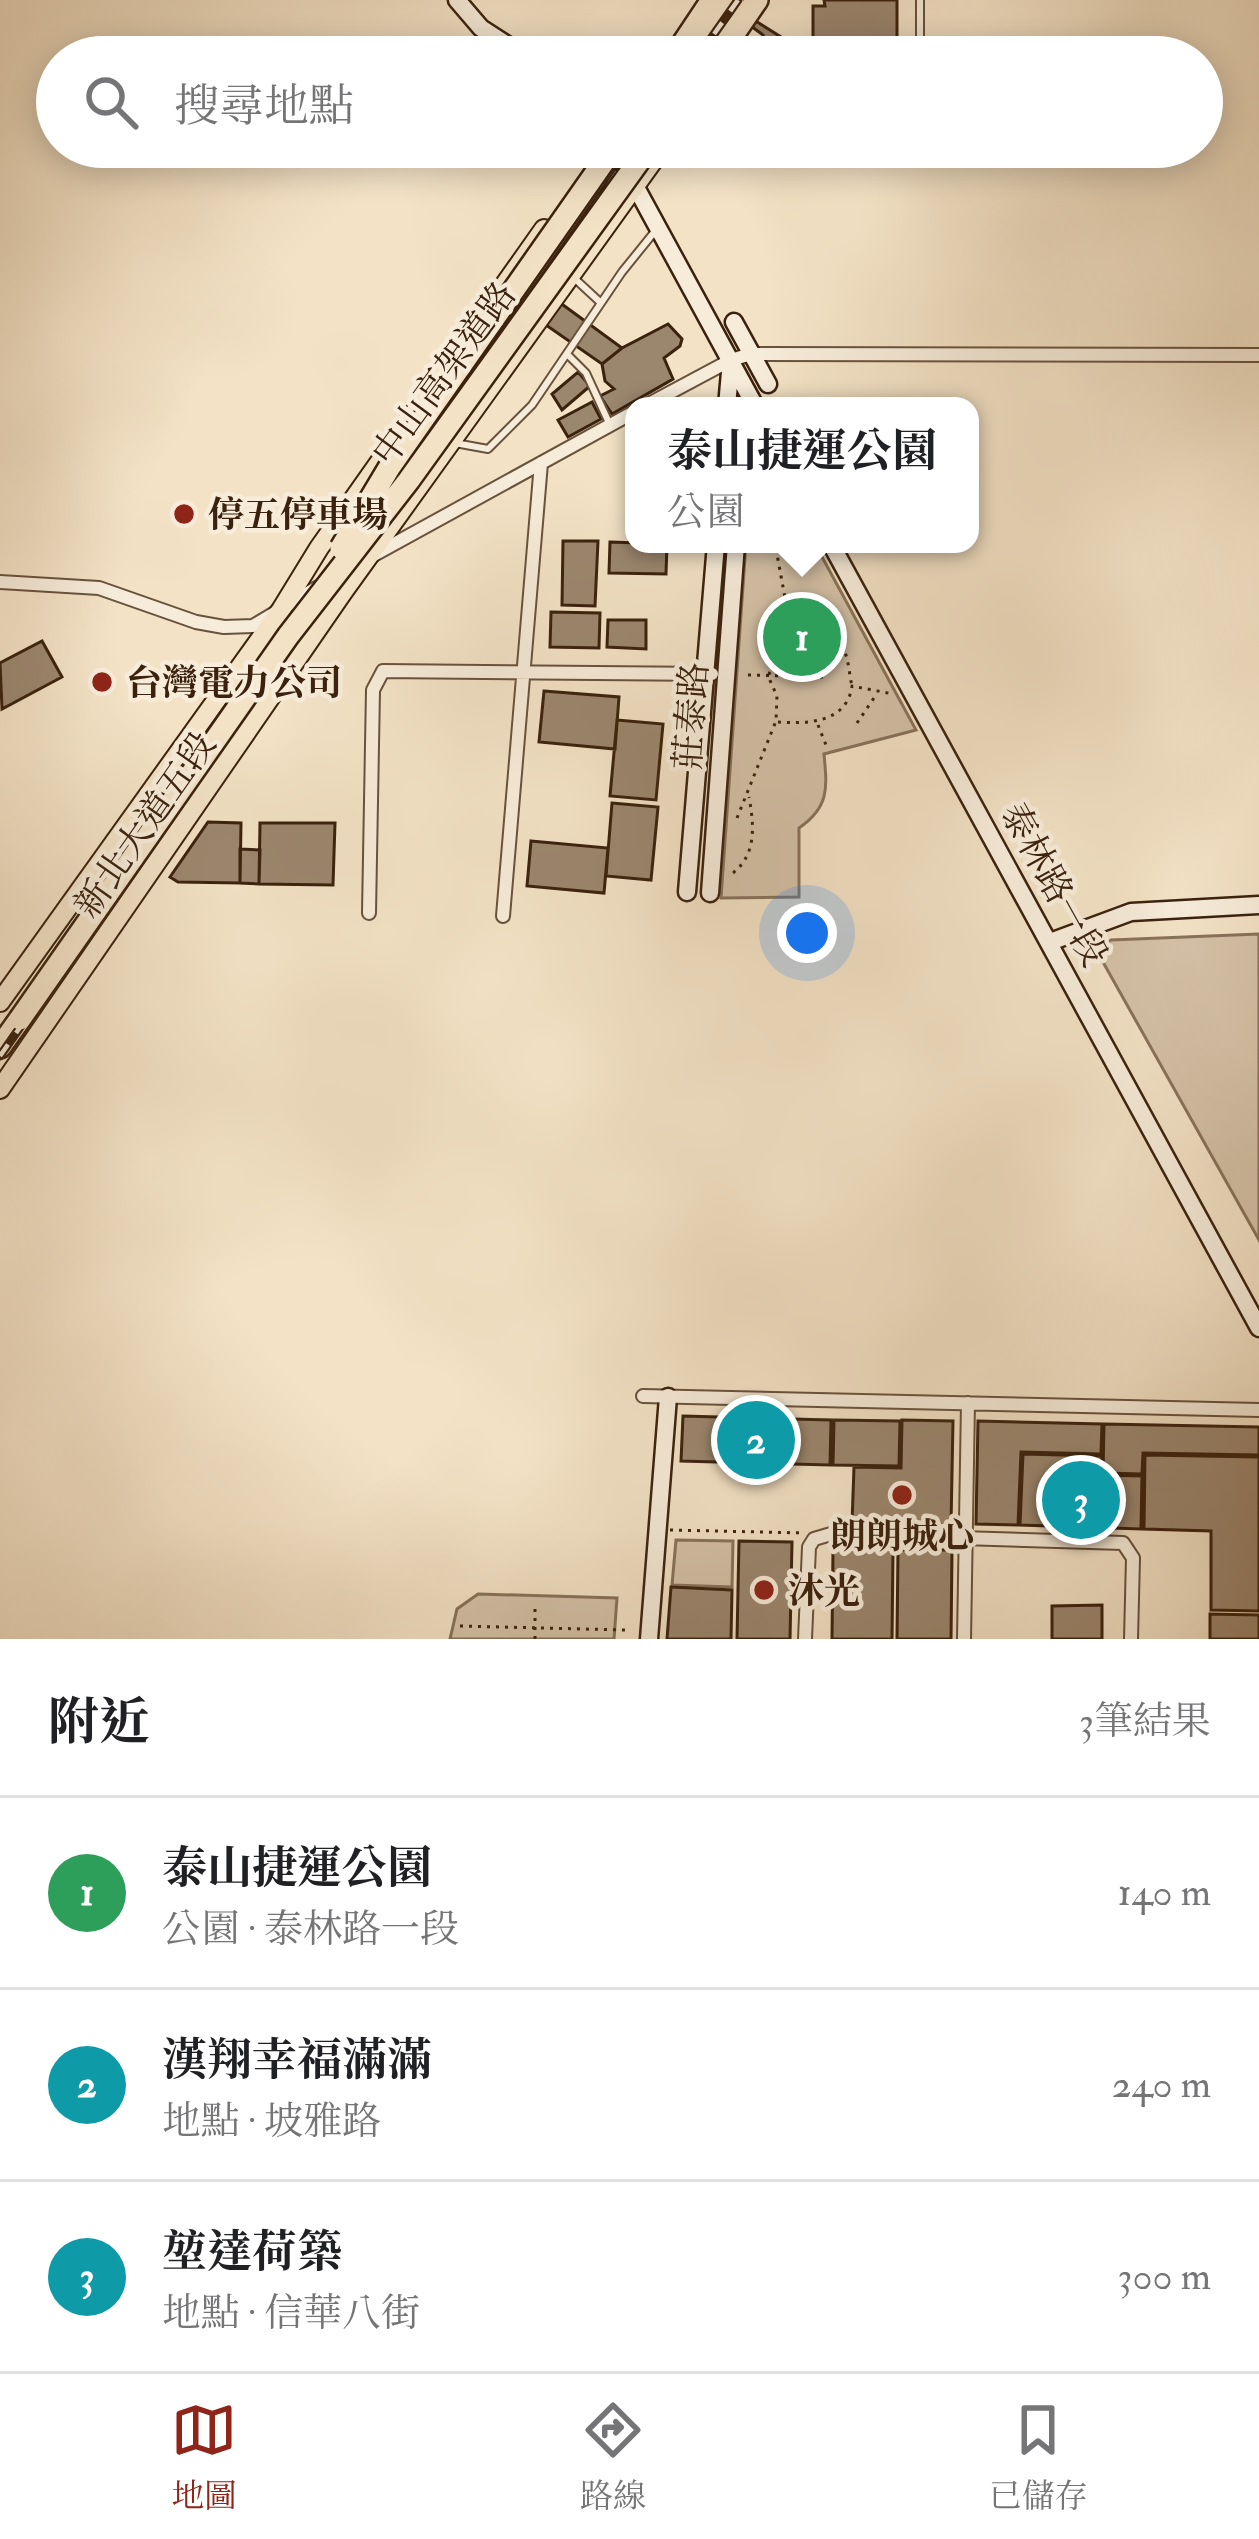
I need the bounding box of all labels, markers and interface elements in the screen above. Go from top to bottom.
search box [36,36,1223,168]
icon: search [78,69,144,135]
text: 搜尋地點 [174,79,354,135]
street label: 中山高架道路 [363,273,526,474]
popup [625,397,979,553]
text: 泰山捷運公園 [667,424,937,480]
text: 公園 [667,488,745,537]
place label: 停五停車場 [208,493,388,538]
marker: 停五停車場 [171,501,197,527]
pin: 1 [763,592,841,682]
place label: 台灣電力公司 [126,661,342,706]
street label: 莊泰路 [665,661,718,772]
marker: 台灣電力公司 [89,669,115,695]
street label: 新北大道五段 [65,723,226,926]
street label: 泰林路一段 [990,795,1117,974]
your location [777,903,837,963]
pin: 2 [717,1395,795,1485]
pin: 3 [1042,1455,1120,1545]
marker: 朗朗城心 [889,1482,915,1508]
place label: 朗朗城心 [830,1514,974,1559]
place label: 沐光 [788,1569,860,1614]
marker: 沐光 [751,1577,777,1603]
text: 附近 [48,1691,150,1755]
text: 3筆結果 [1079,1697,1211,1746]
text: 泰山捷運公園 [162,1841,432,1897]
text: 1 [80,1868,94,1917]
text: 140 m [1118,1868,1211,1917]
text: 公園 · 泰林路一段 [162,1905,459,1954]
text: 漢翔幸福滿滿 [162,2033,432,2089]
text: 2 [77,2060,97,2109]
text: 240 m [1112,2060,1211,2109]
text: 地點 · 坡雅路 [162,2097,381,2146]
text: 堃達荷築 [162,2225,342,2281]
text: 3 [80,2252,94,2301]
text: 300 m [1118,2252,1211,2301]
text: 地點 · 信華八街 [162,2289,420,2338]
tab: 地圖 [171,2397,237,2517]
tab: 路線 [580,2397,646,2517]
tab: 已儲存 [989,2397,1088,2517]

